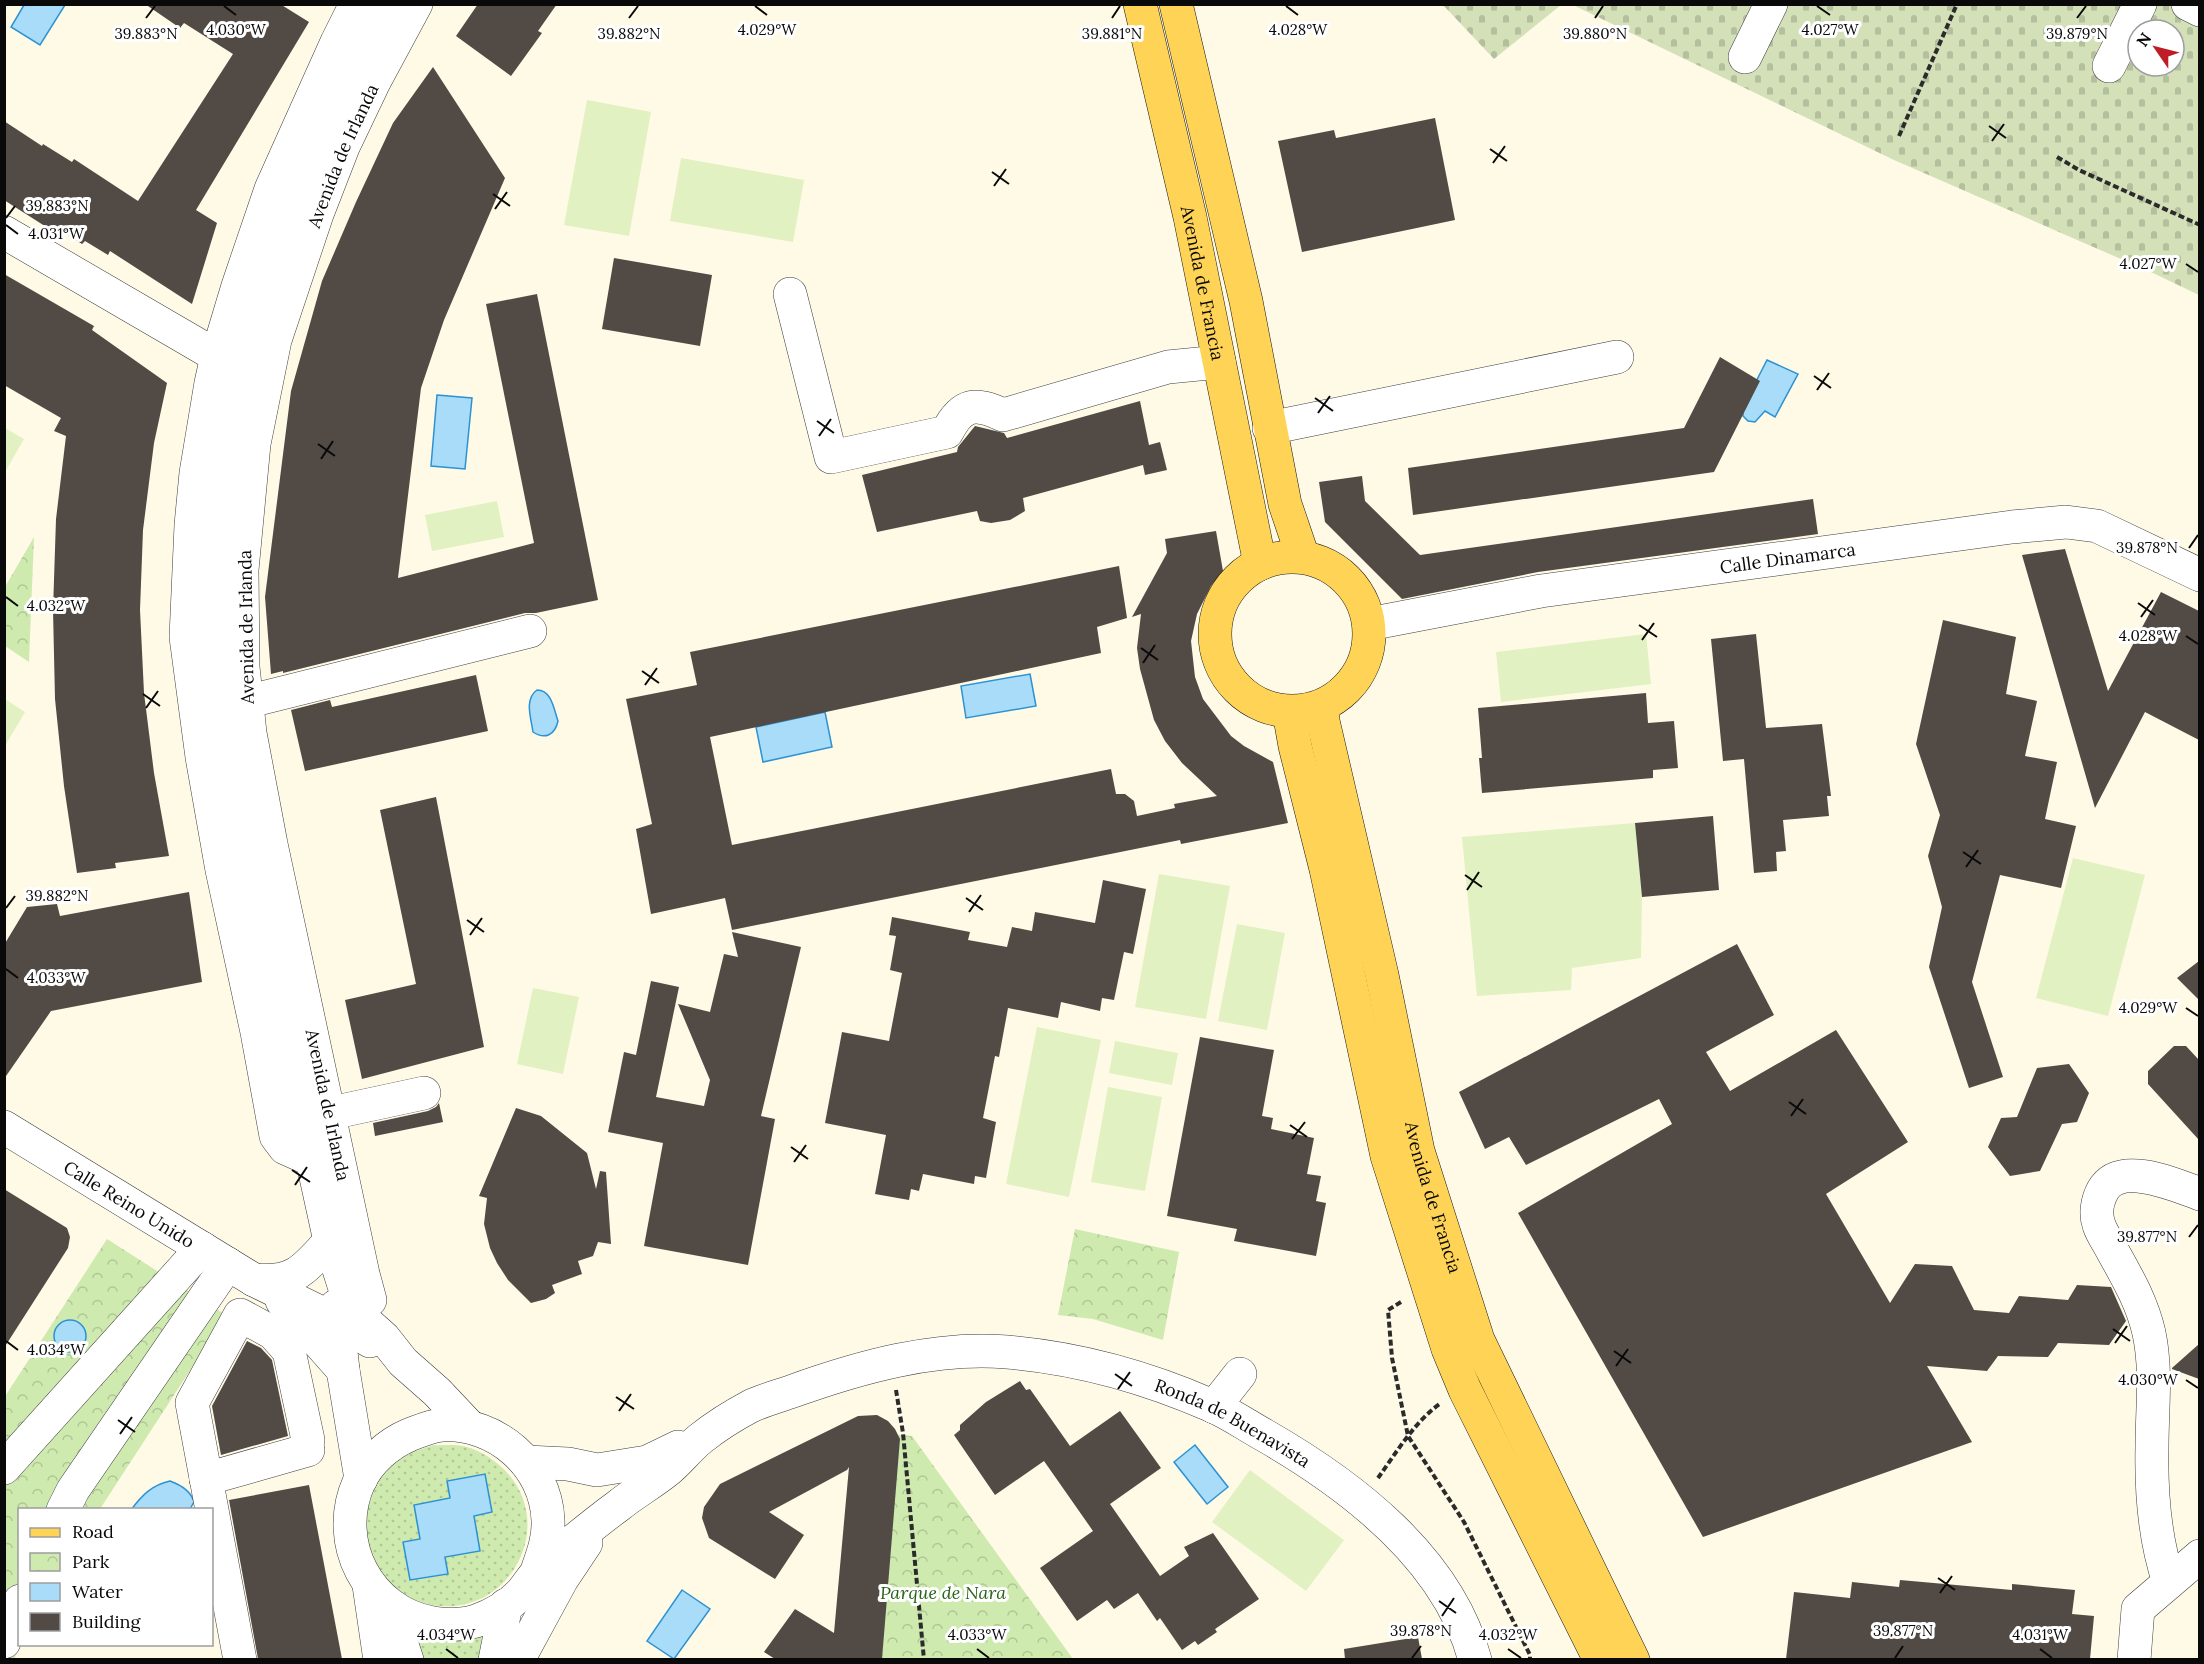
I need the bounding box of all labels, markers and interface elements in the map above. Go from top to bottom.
north arrow [2126,18,2186,78]
text: 4.030°W [206,20,267,39]
text: 4.029°W [738,20,797,39]
text: 4.028°W [1269,20,1328,39]
text: 4.027°W [1802,20,1859,39]
text: 39.883°N [114,24,178,43]
text: 39.882°N [598,24,660,43]
text: 39.881°N [1082,24,1142,43]
text: 39.880°N [1563,24,1627,43]
text: 39.879°N [2046,24,2108,43]
text: N [2132,29,2155,50]
street label: Avenida de Irlanda [301,80,383,232]
text: 39.883°N [25,196,89,215]
street label: Avenida de Francia [1176,202,1230,362]
text: 4.031°W [28,224,85,243]
text: 4.027°W [2120,254,2177,273]
street label: Calle Dinamarca [1718,537,1857,578]
text: 39.878°N [2116,538,2178,557]
street label: Avenida de Irlanda [233,550,259,705]
text: 4.032°W [27,596,86,615]
text: 4.028°W [2119,626,2178,645]
text: 39.882°N [26,886,88,905]
text: 4.033°W [27,968,86,987]
text: 4.029°W [2119,998,2178,1017]
street label: Avenida de Irlanda [300,1026,355,1183]
street label: Avenida de Francia [1401,1118,1467,1276]
street label: Calle Reino Unido [60,1155,199,1253]
text: 39.877°N [2117,1227,2177,1246]
text: 4.034°W [27,1340,86,1359]
text: 4.030°W [2118,1370,2179,1389]
street label: Ronda de Buenavista [1152,1373,1315,1472]
legend [18,1508,213,1646]
text: Road [72,1520,114,1543]
text: Park [72,1550,110,1573]
text: Water [72,1580,123,1603]
park label: Parque de Nara [880,1581,1006,1604]
text: Building [72,1610,142,1633]
text: 39.878°N [1390,1621,1452,1640]
text: 39.877°N [1873,1621,1933,1640]
text: 4.034°W [417,1625,476,1644]
text: 4.033°W [948,1625,1007,1644]
text: 4.032°W [1479,1625,1538,1644]
text: 4.031°W [2012,1625,2069,1644]

